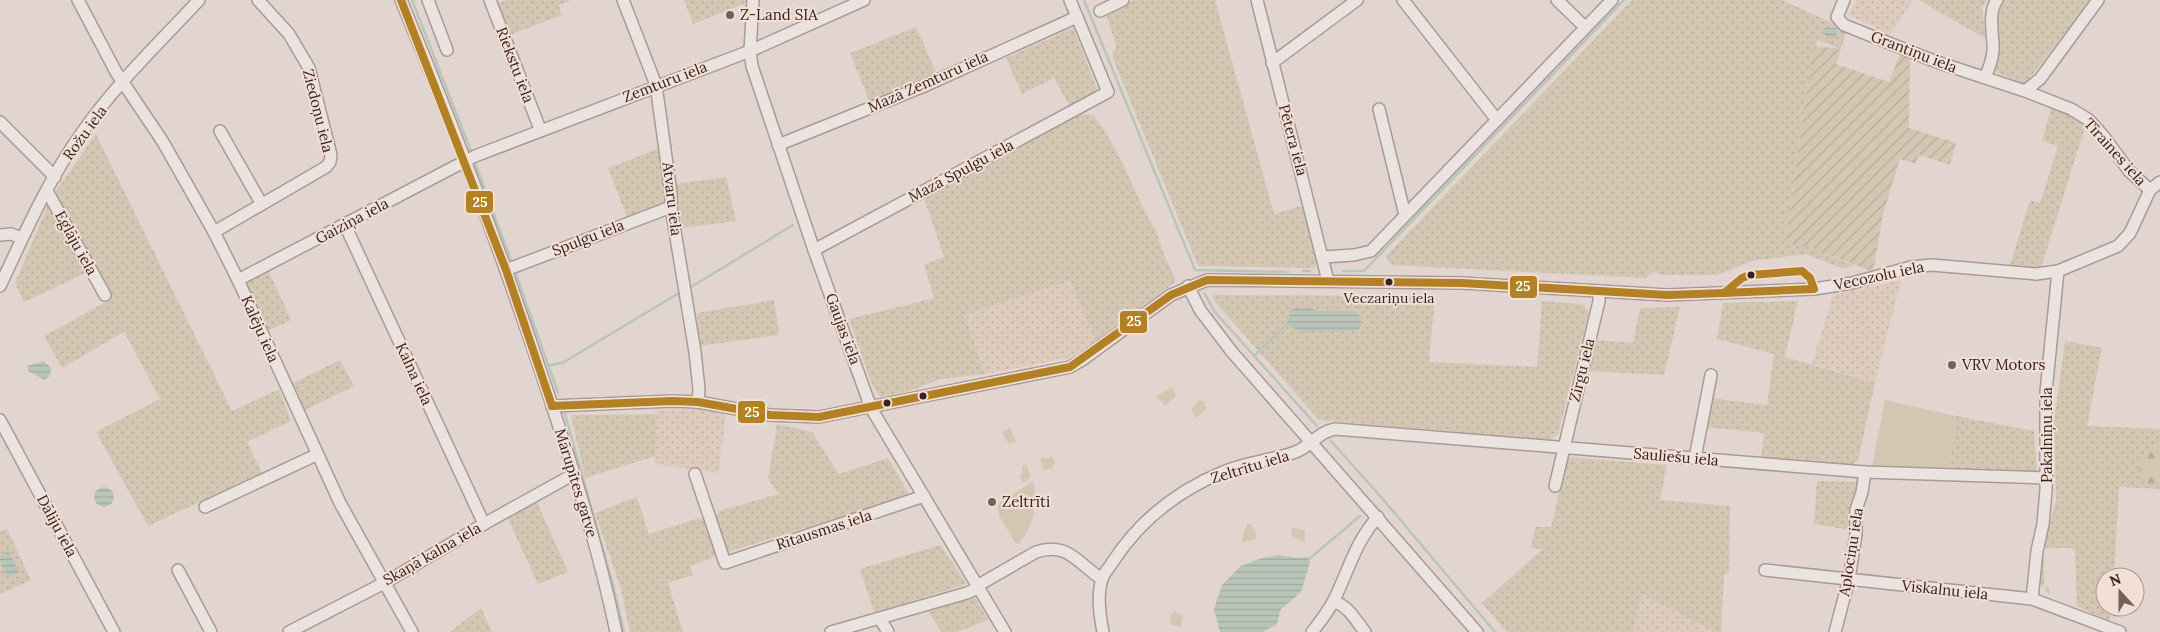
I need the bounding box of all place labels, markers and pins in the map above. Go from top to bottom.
place label: Z-Land SIA [740,5,818,24]
marker: Z-Land SIA [724,9,736,21]
unlabelled marker [1746,270,1756,280]
marker: Veczariņu iela [1384,277,1394,287]
place label: Veczariņu iela [1343,289,1434,307]
place label: VRV Motors [1961,355,2045,374]
marker: VRV Motors [1946,359,1958,371]
unlabelled marker [918,391,928,401]
unlabelled marker [882,398,892,408]
place label: Zeltrīti [1002,492,1050,511]
marker: Zeltrīti [986,496,998,508]

